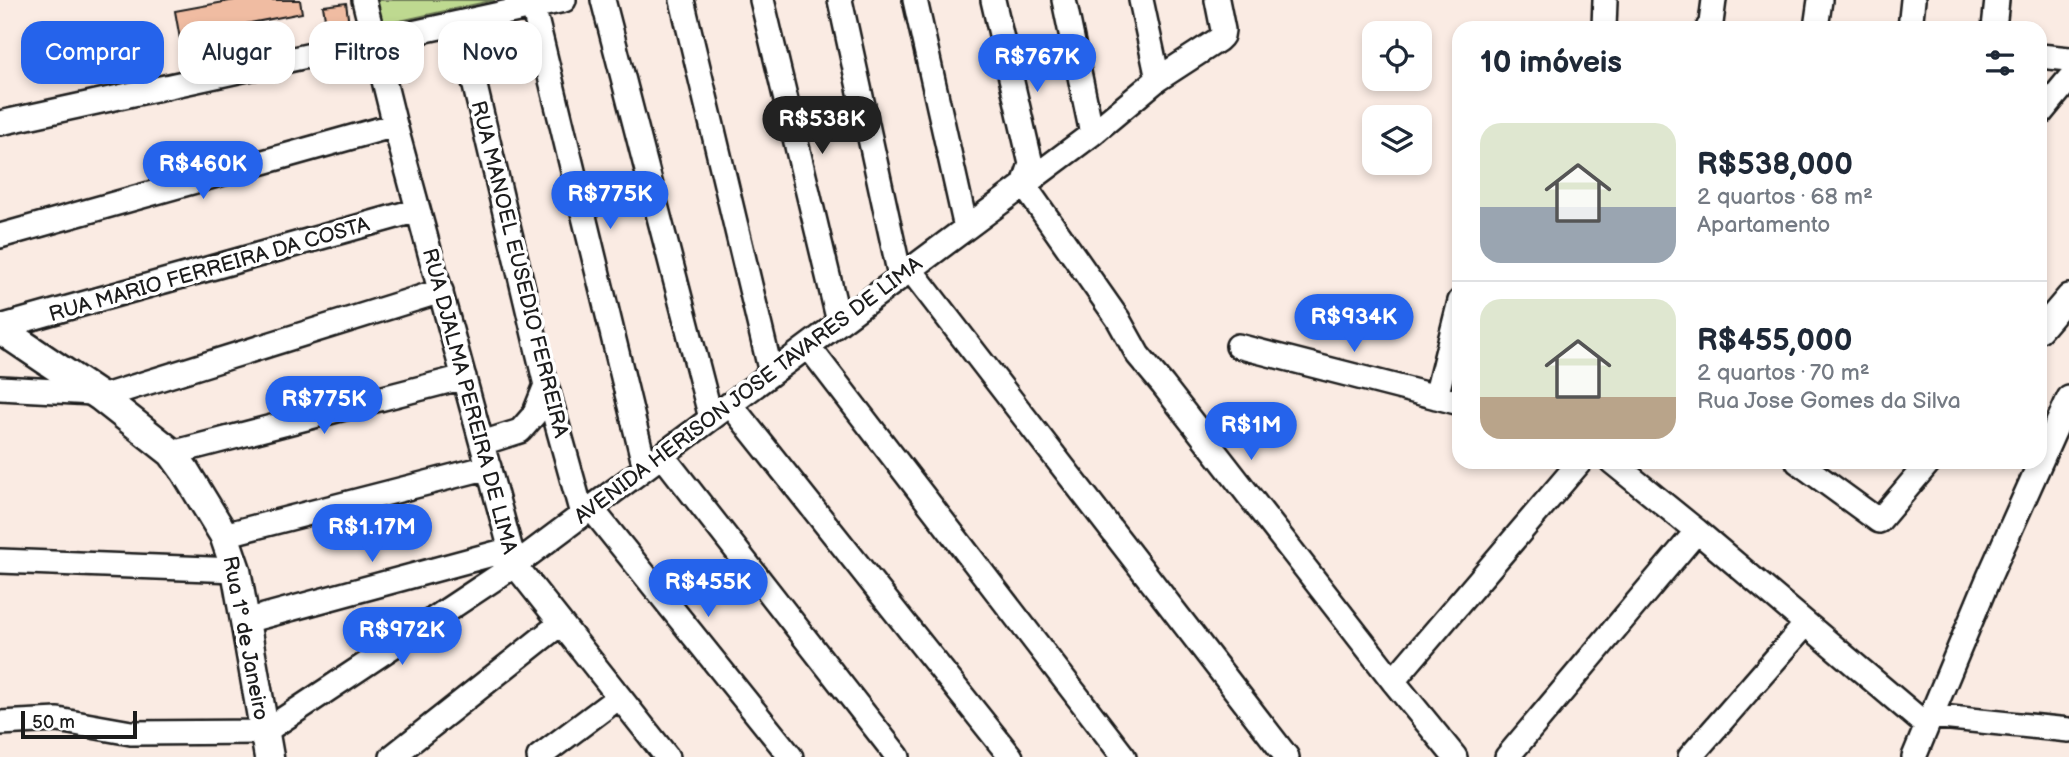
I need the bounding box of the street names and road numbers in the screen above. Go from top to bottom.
street label: RUA MANOEL EUSEDIO FERREIRA [466,98,574,440]
street label: RUA MARIO FERREIRA DA COSTA [46,212,372,327]
street label: RUA DJALMA PEREIRA DE LIMA [417,246,522,557]
street label: AVENIDA HERISON JOSE TAVARES DE LIMA [570,251,927,529]
street label: Rua 1º de Janeiro [217,554,274,722]

